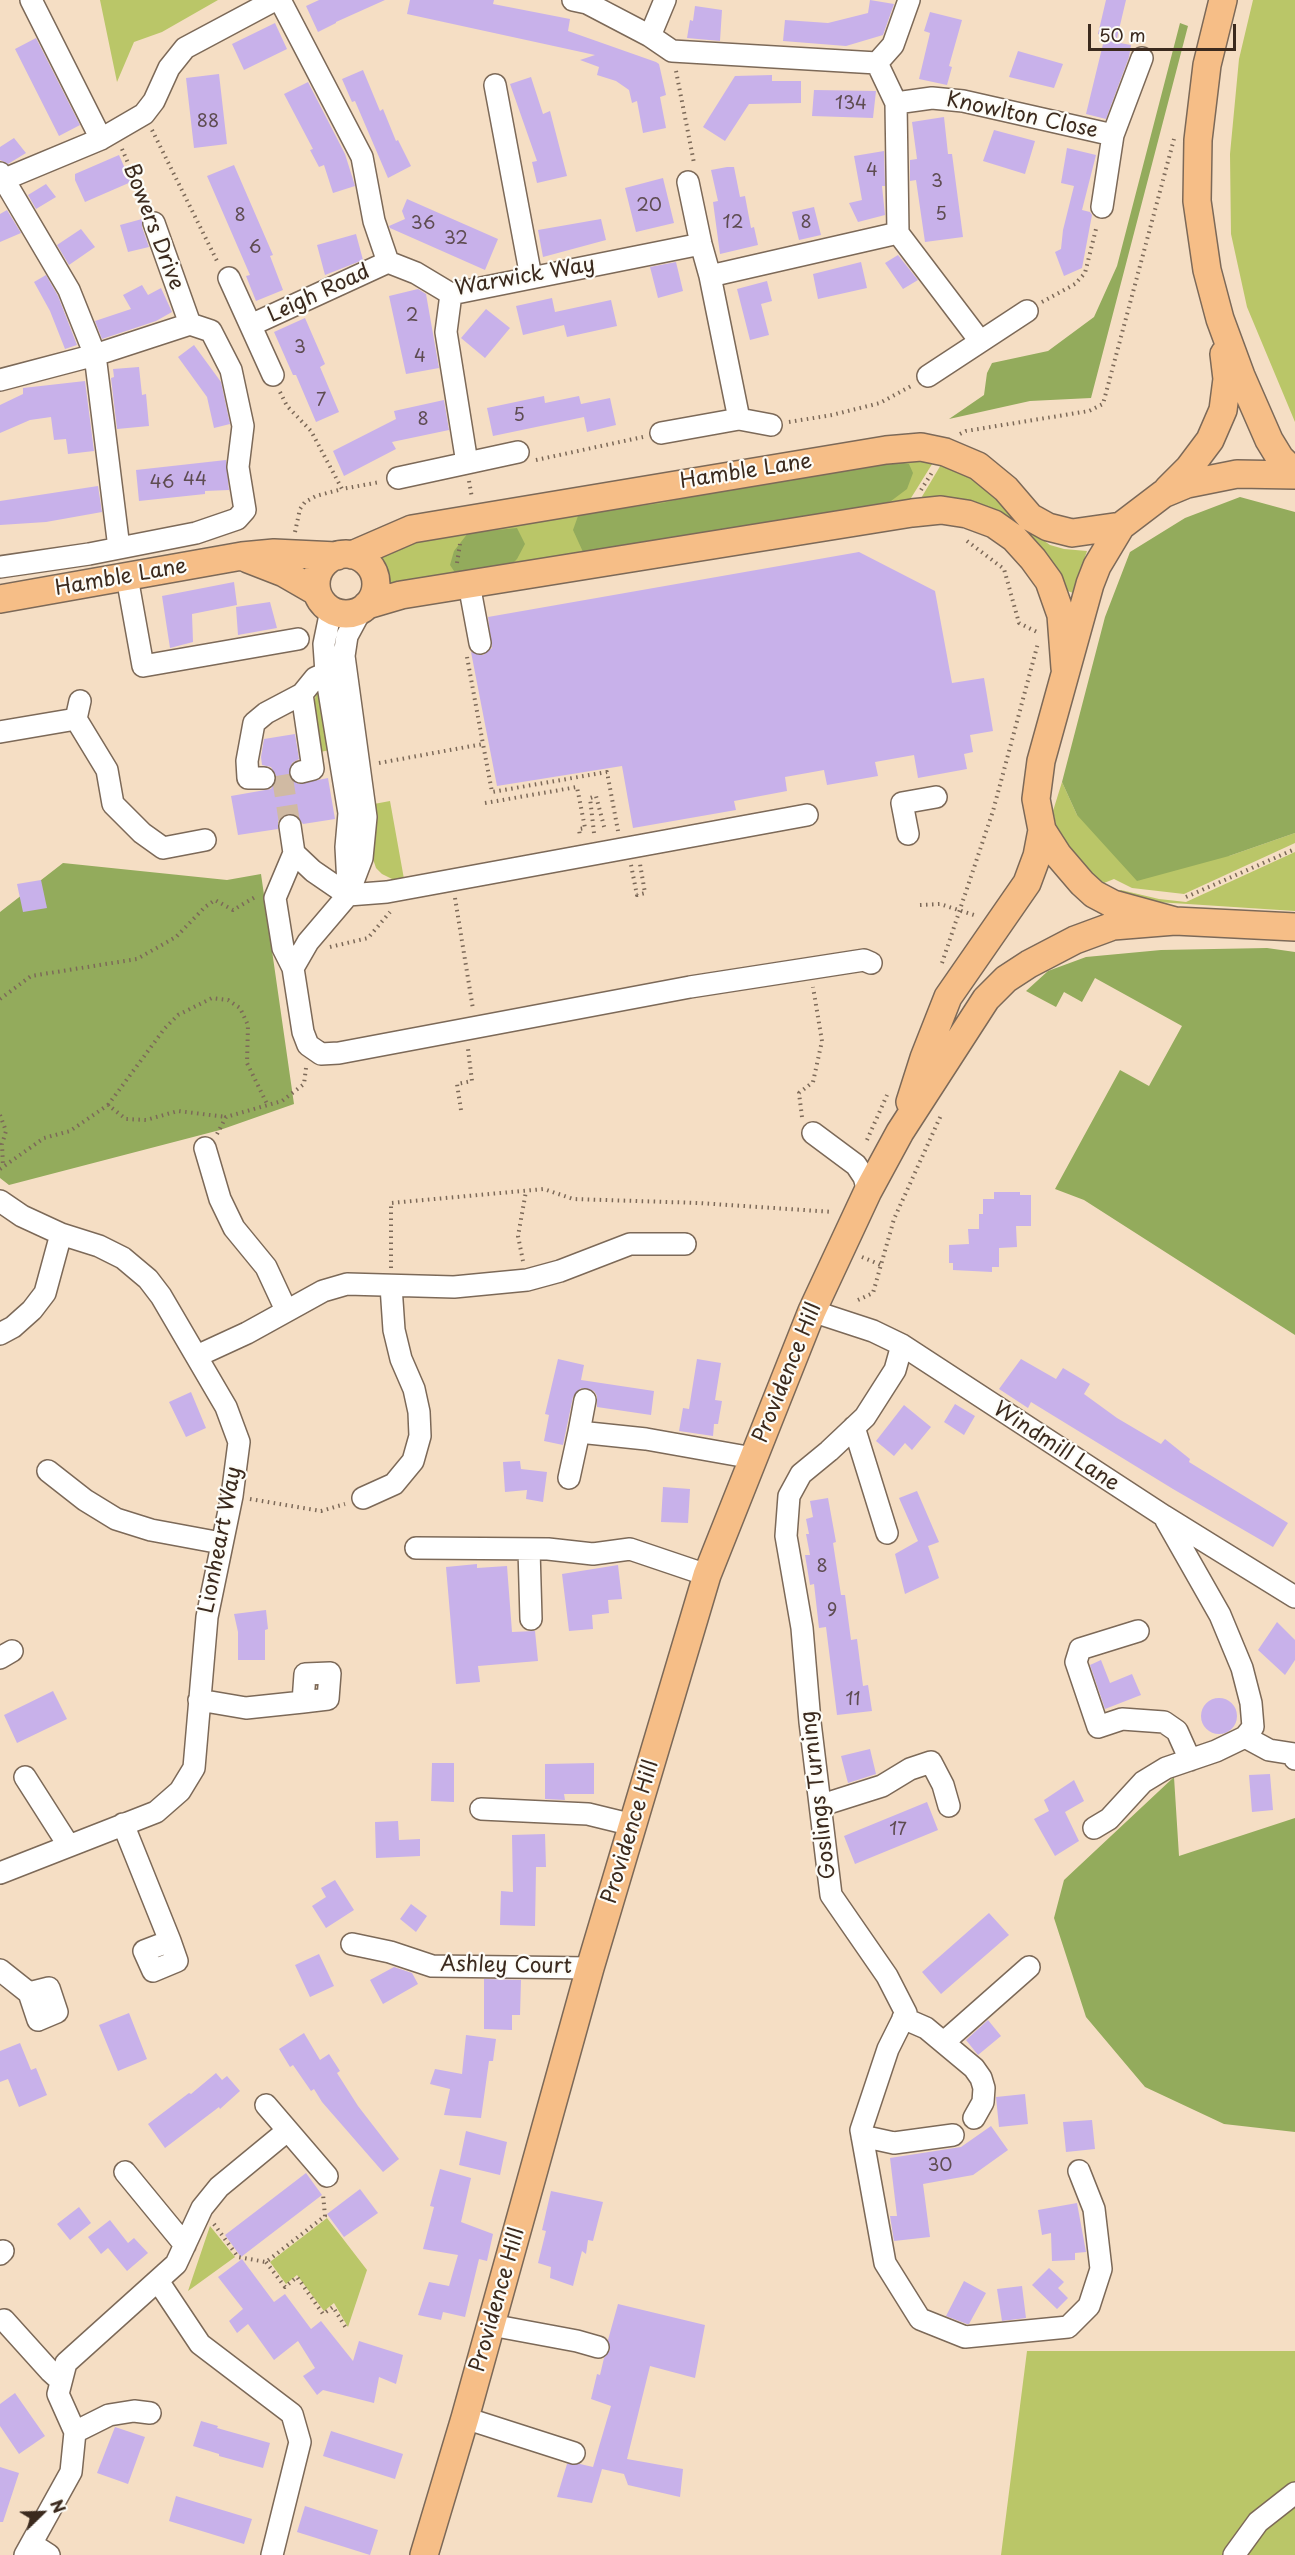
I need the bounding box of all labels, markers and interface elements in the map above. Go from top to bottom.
scale bar [1091,12,1240,50]
text: 50 m [1099,21,1146,48]
street label: Knowlton Close [944,88,1100,144]
house number: 134 [835,93,867,115]
house number: 88 [197,111,219,133]
street label: Bowers Drive [117,160,189,294]
house number: 4 [866,160,878,182]
house number: 3 [931,171,943,193]
house number: 20 [636,195,662,217]
house number: 5 [935,204,947,226]
house number: 8 [234,205,246,227]
house number: 12 [723,212,743,234]
house number: 8 [800,212,812,234]
house number: 36 [411,213,435,235]
house number: 32 [444,228,468,250]
house number: 6 [249,237,261,259]
street label: Warwick Way [453,252,597,302]
street label: Leigh Road [264,259,374,329]
house number: 2 [406,305,418,327]
house number: 3 [294,337,306,359]
house number: 4 [414,346,426,368]
house number: 7 [316,390,326,412]
house number: 5 [513,405,525,427]
house number: 8 [417,409,429,431]
street label: Hamble Lane [678,449,814,495]
house number: 44 [183,469,207,491]
house number: 46 [150,472,174,494]
street label: Hamble Lane [53,554,189,602]
street label: Providence Hill [748,1299,828,1447]
street label: Windmill Lane [988,1397,1124,1497]
street label: Lionheart Way [194,1464,248,1616]
house number: 8 [816,1556,828,1578]
house number: 9 [827,1600,837,1622]
house number: 11 [845,1689,861,1711]
street label: Goslings Turning [796,1709,842,1881]
street label: Providence Hill [597,1757,665,1907]
house number: 17 [889,1819,907,1841]
street label: Ashley Court [440,1952,572,1980]
house number: 30 [927,2155,953,2177]
street label: Providence Hill [465,2225,531,2375]
north arrow [12,2483,72,2543]
text: N [45,2495,72,2516]

